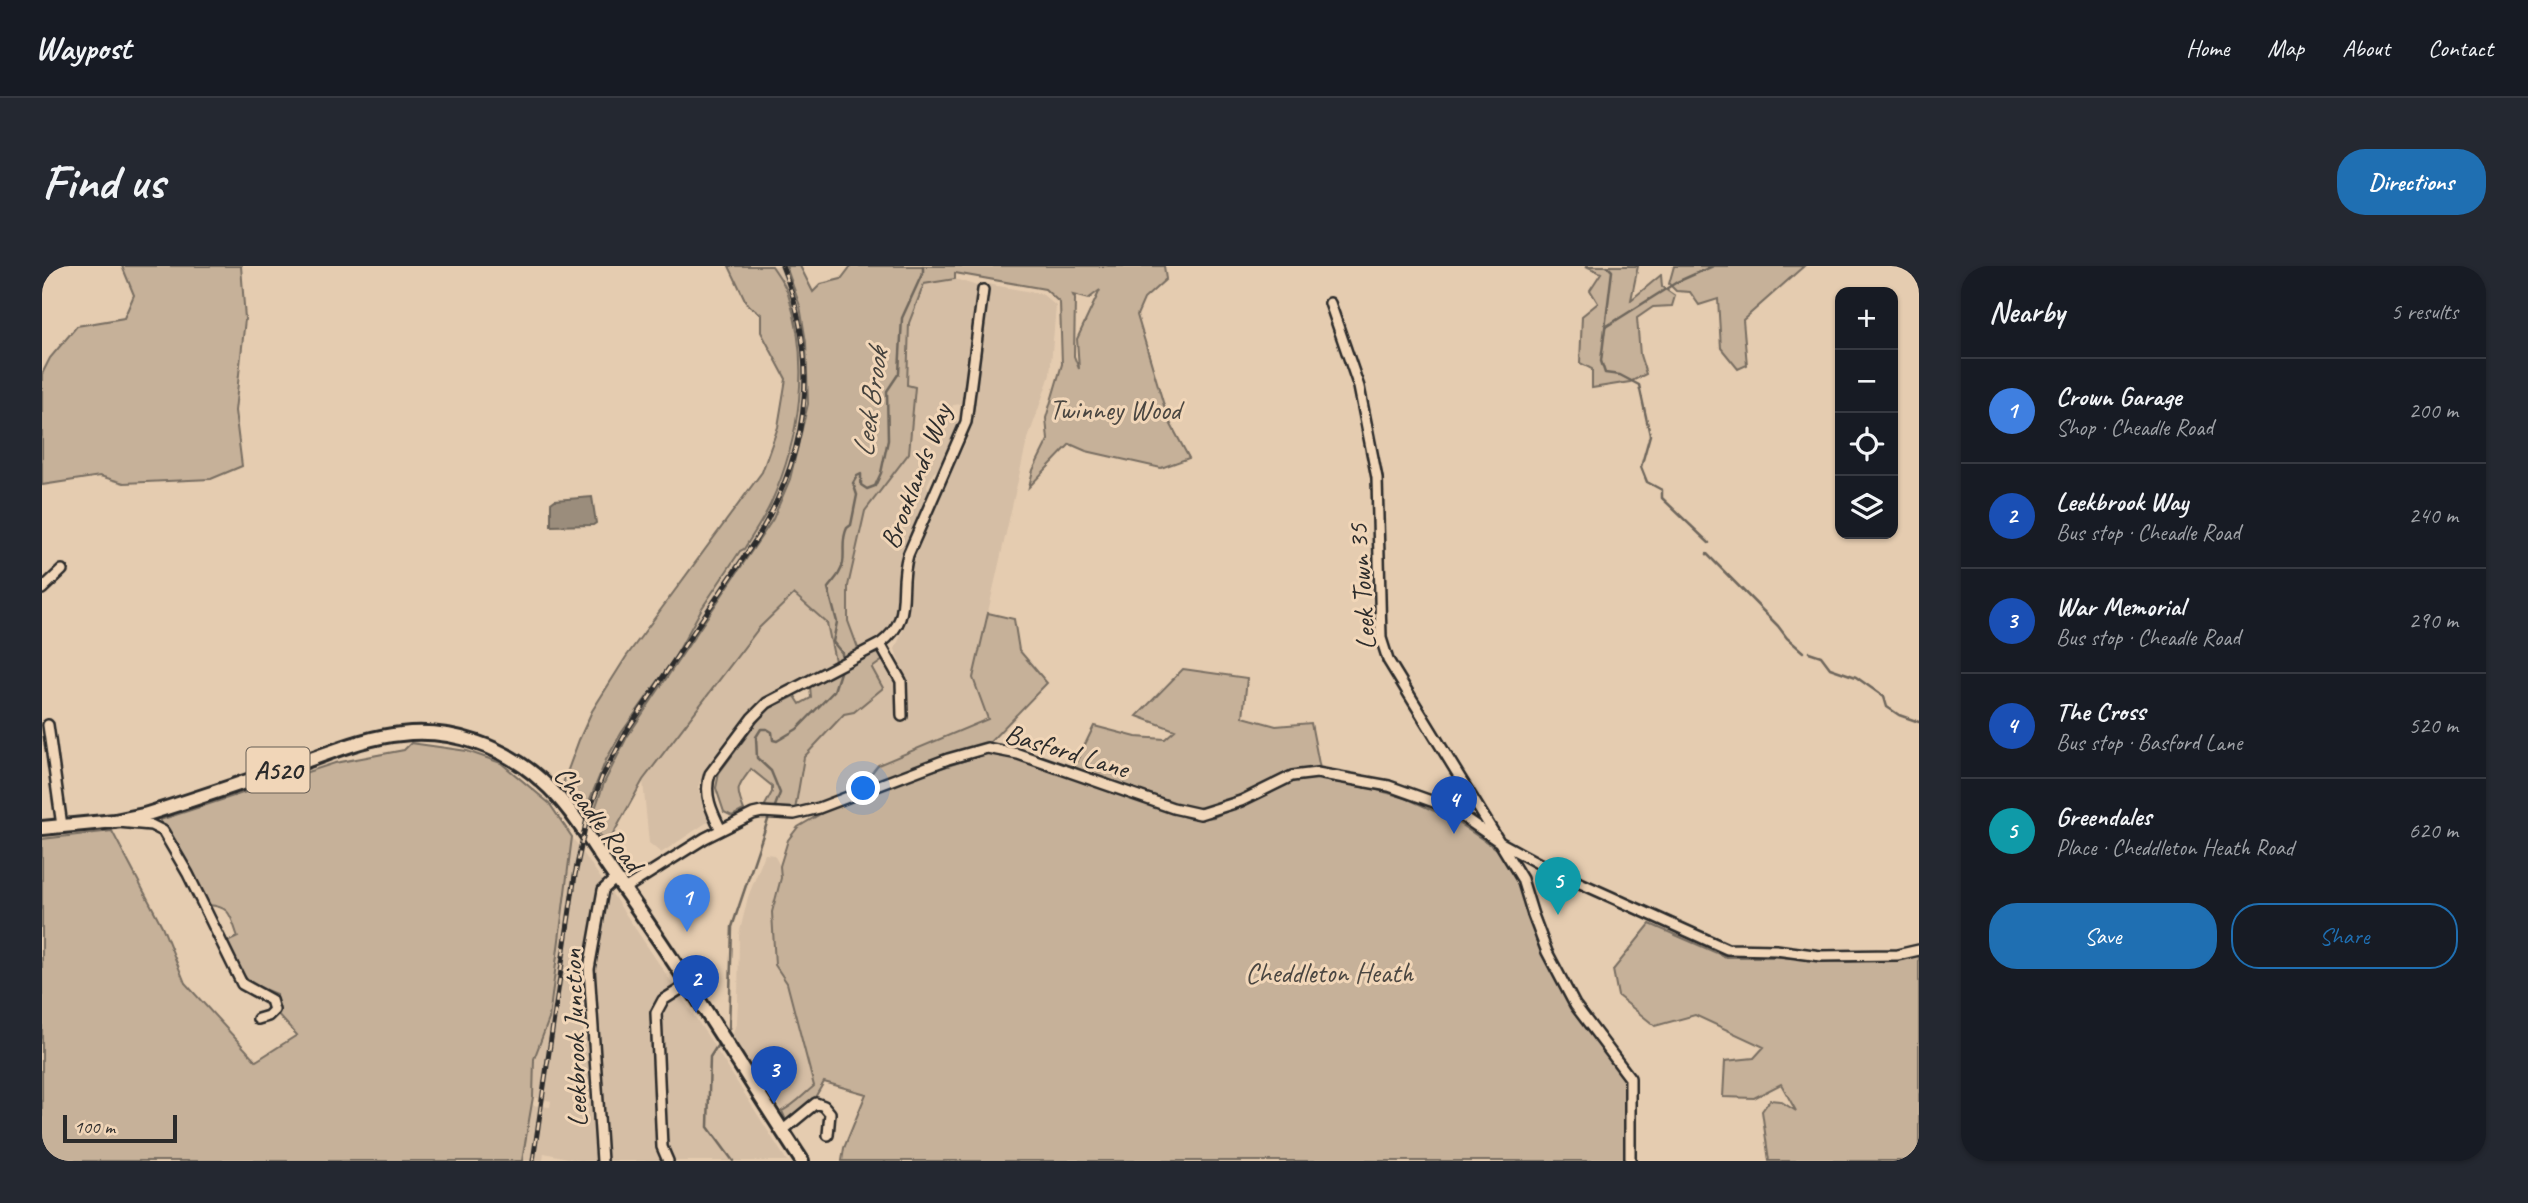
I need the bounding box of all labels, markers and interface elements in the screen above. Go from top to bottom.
text: Waypost [35,27,131,69]
text: Home [2186,33,2229,63]
text: Map [2267,33,2304,63]
text: About [2342,33,2390,63]
text: Contact [2428,33,2493,63]
button: Directions [2337,149,2486,215]
text: Find us [42,151,164,213]
map controls [1835,287,1898,539]
button: + [1835,287,1898,350]
text: Nearby [1989,293,2065,331]
text: 5 results [2391,297,2458,326]
water label: Leek Brook [844,341,897,460]
button: − [1835,350,1898,413]
text: Crown Garage [2056,380,2181,413]
park label: Twinney Wood [1049,392,1185,427]
text: 1 [2007,396,2017,425]
text: 200 m [2409,396,2458,425]
street label: Brooklands Way [872,397,960,553]
button: locate [1835,413,1898,476]
text: Shop · Cheadle Road [2056,413,2213,442]
button: layers [1835,476,1898,539]
text: Leekbrook Way [2056,485,2188,518]
text: 2 [2007,501,2017,530]
text: 240 m [2409,501,2458,530]
text: Bus stop · Cheadle Road [2056,518,2240,547]
street label: Leek Town 35 [1340,521,1383,651]
text: War Memorial [2056,590,2185,623]
text: 3 [2007,606,2017,635]
text: 290 m [2409,606,2458,635]
text: Bus stop · Cheadle Road [2056,623,2240,652]
text: The Cross [2056,695,2145,728]
text: 4 [2007,711,2017,740]
text: 520 m [2409,711,2458,740]
street label: Basford Lane [1001,715,1135,786]
text: Bus stop · Basford Lane [2056,728,2242,757]
road number: A520 [246,748,310,792]
street label: Cheadle Road [546,758,653,881]
your location [846,771,880,805]
pin: 4 [1431,776,1477,834]
text: Greendales [2056,800,2151,833]
text: 5 [2007,816,2017,845]
text: 620 m [2409,816,2458,845]
text: Place · Cheddleton Heath Road [2056,833,2294,862]
pin: 5 [1535,857,1581,915]
pin: 1 [664,874,710,932]
button: Save [1989,903,2217,969]
button: Share [2231,903,2458,969]
street label: Leekbrook Junction [554,948,595,1128]
pin: 2 [673,955,719,1013]
park label: Cheddleton Heath [1245,955,1414,990]
pin: 3 [751,1046,797,1104]
scale bar [63,1112,177,1144]
text: 100 m [74,1115,115,1139]

